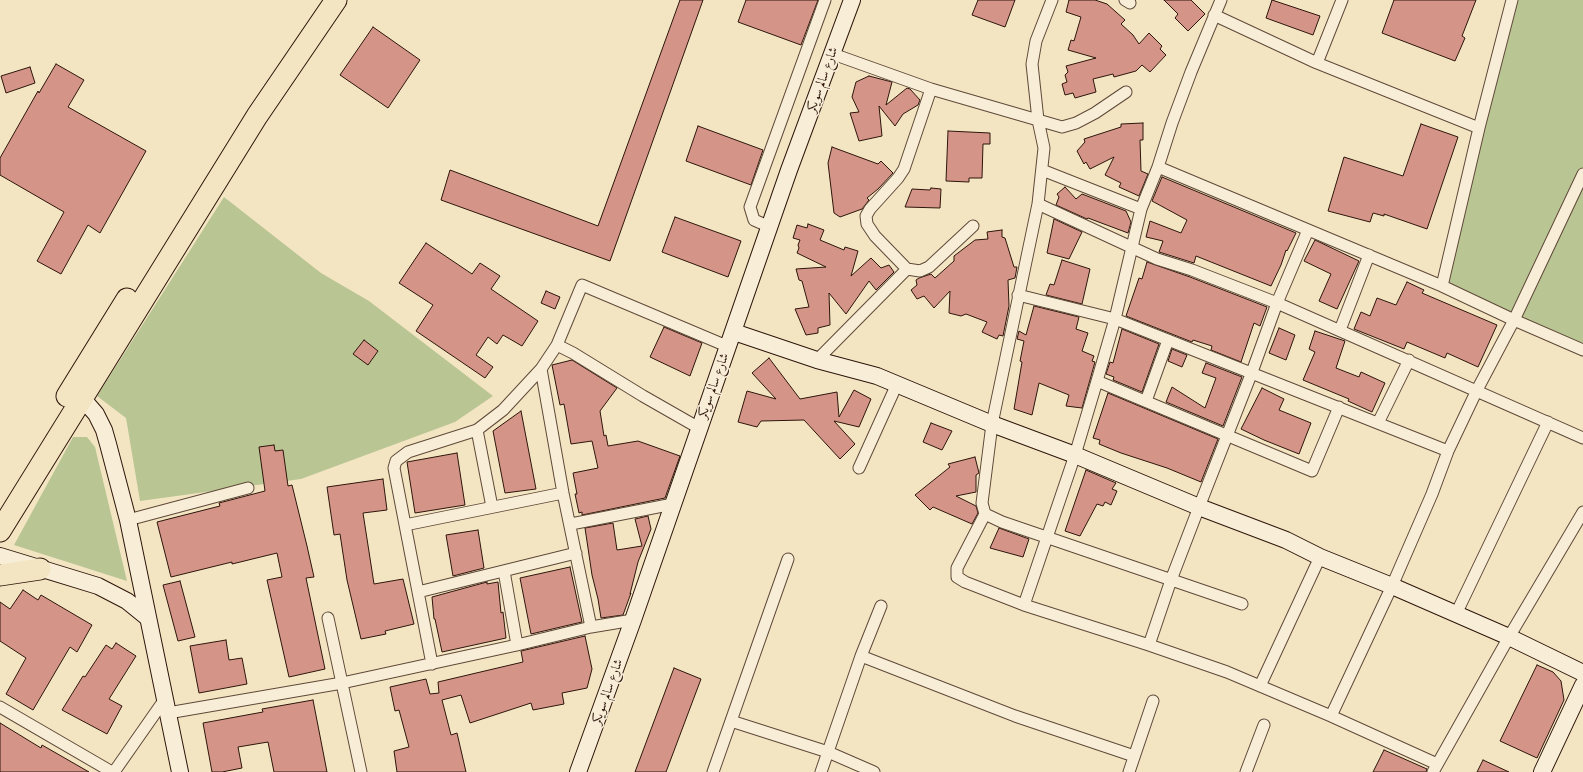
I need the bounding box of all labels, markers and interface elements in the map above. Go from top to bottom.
street label: شارع سالم سويكر [804,45,842,115]
street label: شارع سالم سويكر [695,351,733,421]
street label: شارع سالم سويكر [589,657,627,727]

